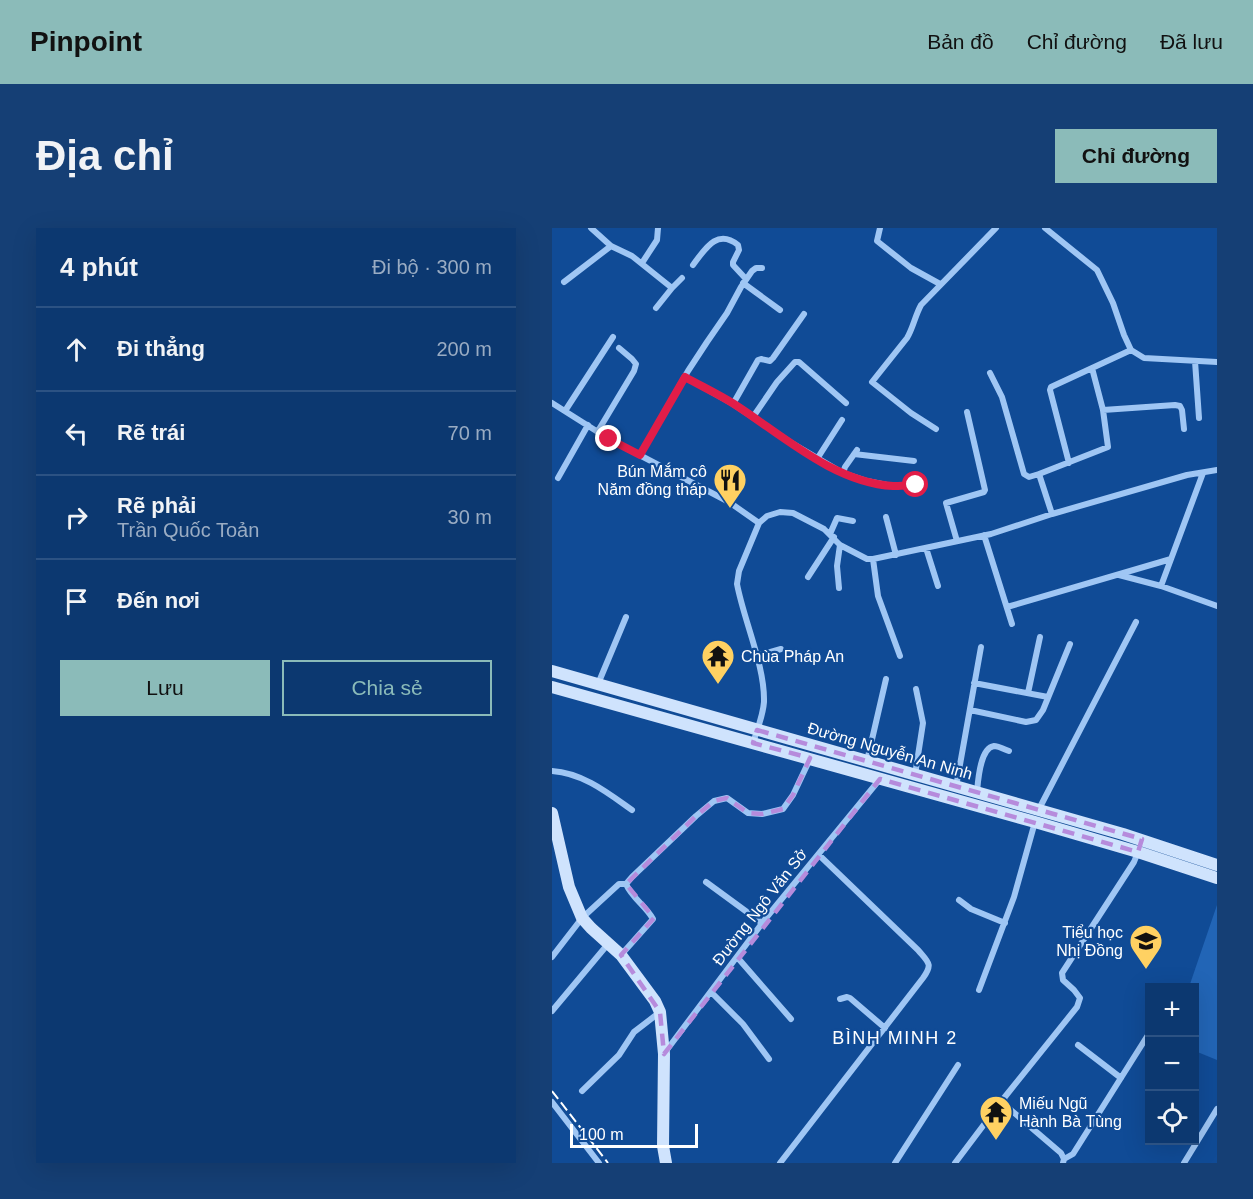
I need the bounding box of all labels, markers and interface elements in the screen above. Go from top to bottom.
text: Pinpoint [30,26,142,57]
text: Bản đồ [927,30,994,53]
text: Chỉ đường [1027,30,1127,53]
text: Đã lưu [1160,30,1223,53]
button: Chỉ đường [1055,129,1217,183]
text: Địa chỉ [36,132,174,179]
text: 4 phút [60,252,138,282]
text: Đi bộ · 300 m [372,256,492,278]
icon: ahead [60,333,93,366]
text: Đi thẳng [117,336,205,361]
text: 200 m [436,338,492,360]
icon: left [60,417,93,450]
text: Rẽ trái [117,420,185,445]
text: 70 m [448,422,492,444]
route end [595,425,621,451]
place label: Bún Mắm cô Năm đồng tháp [598,462,707,498]
restaurant icon: Bún Mắm cô Năm đồng tháp [712,462,748,509]
route start [902,471,928,497]
text: Rẽ phải [117,493,196,518]
icon: right [60,501,93,534]
text: 30 m [448,506,492,528]
text: Trần Quốc Toản [117,519,259,541]
icon: arrive [60,585,93,618]
text: Đến nơi [117,588,200,613]
temple icon: Chùa Pháp An [700,638,736,685]
place label: Chùa Pháp An [741,648,844,665]
button: Lưu [60,660,270,716]
button: Chia sẻ [282,660,492,716]
street label: Đường Nguyễn An Ninh [806,718,975,783]
street label: Đường Ngô Văn Sở [709,845,811,969]
school or university icon: Tiểu học Nhị Đồng [1128,923,1164,970]
place label: Tiểu học Nhị Đồng [1056,924,1123,959]
map controls [1145,983,1199,1145]
button: + [1145,983,1199,1037]
district label: BÌNH MINH 2 [832,1028,958,1048]
button: − [1145,1037,1199,1091]
button: locate [1145,1091,1199,1145]
temple icon: Miếu Ngũ Hành Bà Tùng [978,1094,1014,1141]
place label: Miếu Ngũ Hành Bà Tùng [1019,1095,1122,1130]
scale bar [570,1121,698,1148]
text: 100 m [579,1126,623,1143]

